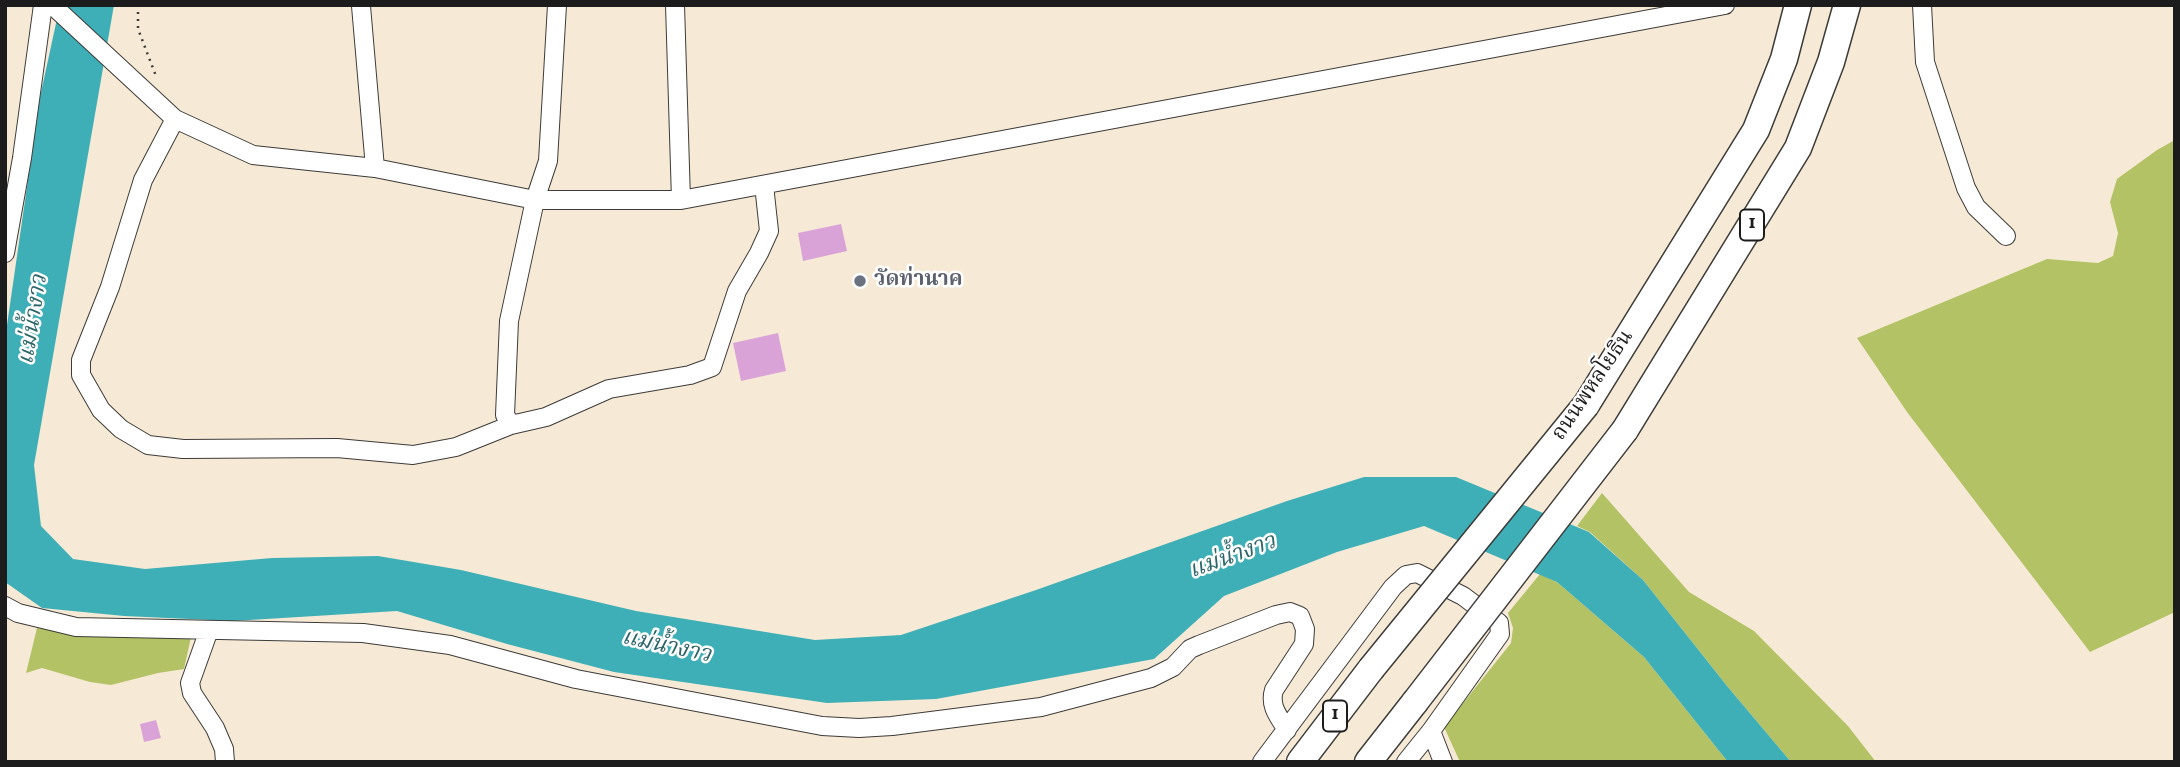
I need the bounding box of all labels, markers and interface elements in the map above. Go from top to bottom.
road number: 1 [1740,210,1764,241]
place label: วัดท่านาค [874,268,963,294]
water label: แม่น้ำงาว [14,273,56,367]
marker: วัดท่านาค [852,273,868,289]
street label: ถนนพหลโยธิน [1548,326,1640,446]
water label: แม่น้ำงาว [1186,530,1280,586]
water label: แม่น้ำงาว [619,625,713,671]
road number: 1 [1323,701,1347,732]

